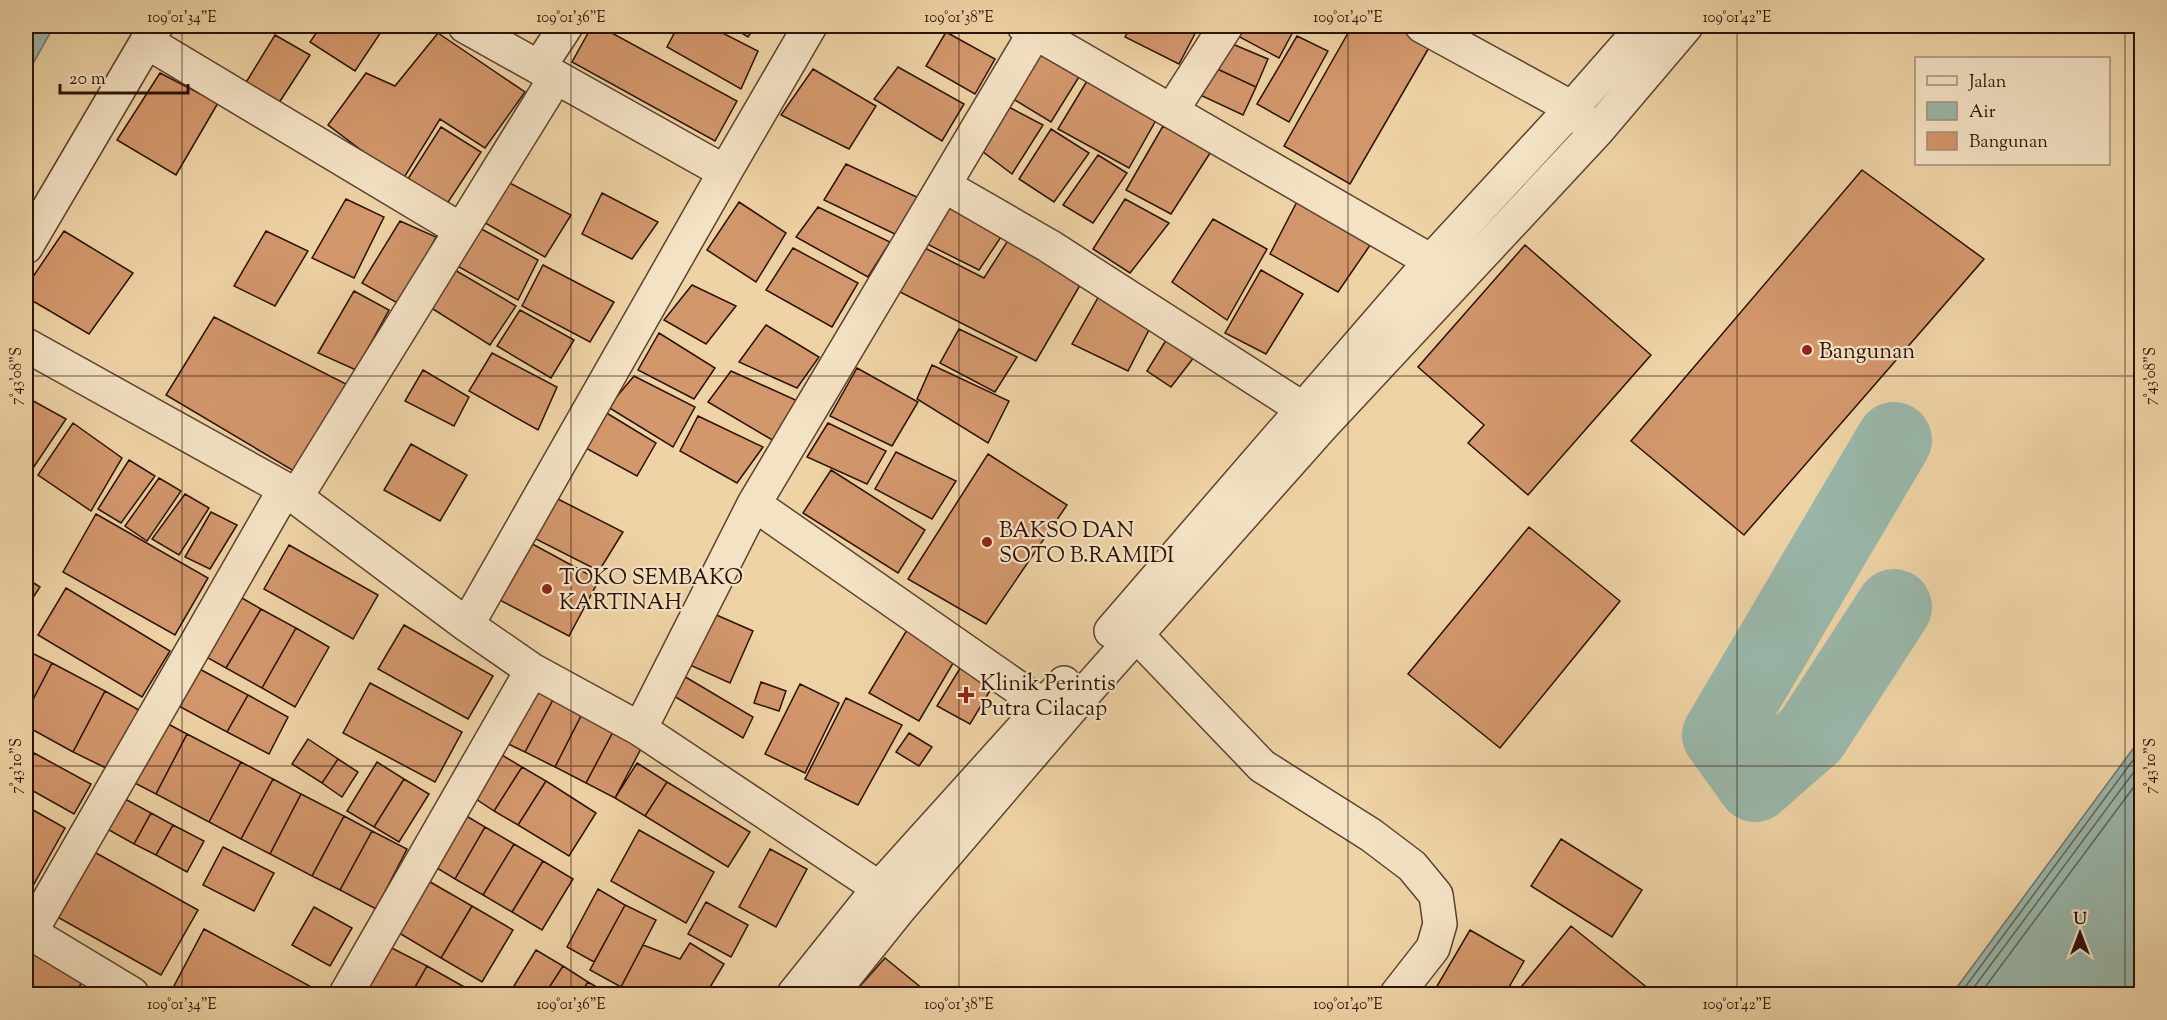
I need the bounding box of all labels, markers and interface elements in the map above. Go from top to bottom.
text: 109°01'34"E [147,8,217,29]
text: 109°01'36"E [536,8,606,29]
text: 109°01'38"E [924,8,994,29]
text: 109°01'40"E [1313,8,1383,29]
text: 109°01'42"E [1703,8,1771,29]
scale bar [60,57,188,95]
legend [1915,57,2110,165]
text: 20 m [69,67,106,93]
text: Jalan [1968,70,2007,96]
text: Air [1969,100,1996,126]
text: Bangunan [1969,130,2048,156]
place label: Bangunan [1819,337,1915,369]
marker: Bangunan [1800,343,1814,357]
text: 7°43'08"S [7,347,28,405]
text: 7°43'08"S [2141,347,2162,405]
place label: BAKSO DAN SOTO B.RAMIDI [999,516,1174,573]
marker: BAKSO DAN SOTO B.RAMIDI [980,535,994,549]
place label: TOKO SEMBAKO KARTINAH [559,563,743,620]
marker: TOKO SEMBAKO KARTINAH [540,582,554,596]
place label: Klinik Perintis Putra Cilacap [980,669,1116,726]
marker: Klinik Perintis Putra Cilacap [957,686,975,704]
text: 7°43'10"S [7,738,28,794]
text: 7°43'10"S [2141,738,2162,794]
north arrow [2050,903,2110,963]
text: U [2073,909,2087,932]
text: 109°01'34"E [147,995,217,1016]
text: 109°01'36"E [536,995,606,1016]
text: 109°01'38"E [924,995,994,1016]
text: 109°01'40"E [1313,995,1383,1016]
text: 109°01'42"E [1703,995,1771,1016]

